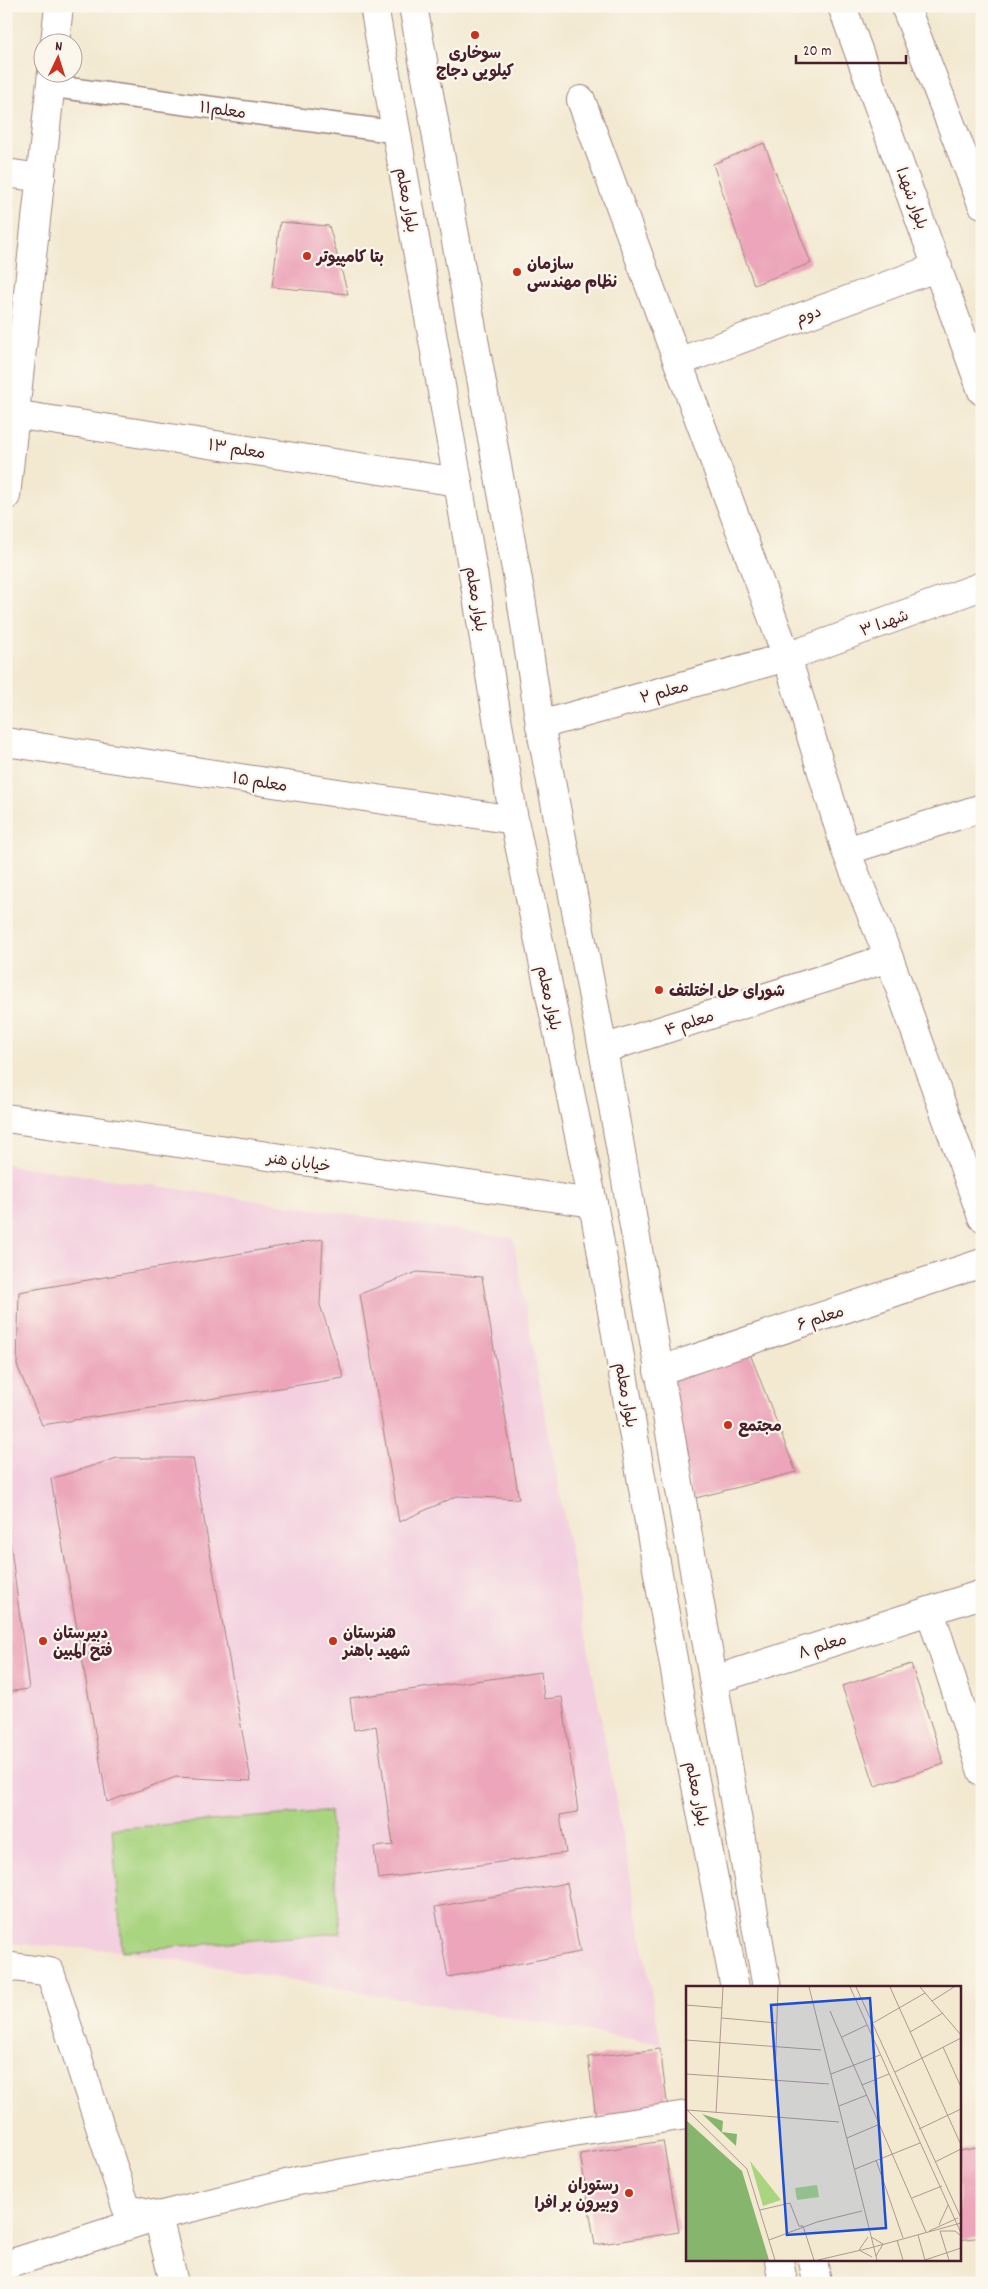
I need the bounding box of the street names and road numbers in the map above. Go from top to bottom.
street label: معلم۱۱ [198,97,247,126]
street label: بلوار شهدا [889,165,932,233]
street label: بلوار معلم [389,166,423,235]
street label: دوم [793,301,825,332]
street label: معلم ۱۳ [206,435,267,466]
street label: بلوار معلم [458,565,491,634]
street label: شهدا ۳ [857,605,912,644]
street label: معلم ۲ [638,676,692,711]
street label: معلم ۱۵ [230,768,289,799]
street label: بلوار معلم [529,964,566,1033]
street label: معلم ۴ [662,1006,717,1043]
street label: خیابان هنر [263,1147,332,1179]
street label: معلم ۶ [794,1301,847,1338]
street label: بلوار معلم [608,1361,642,1430]
street label: معلم ۸ [795,1629,850,1666]
street label: بلوار معلم [678,1760,713,1829]

